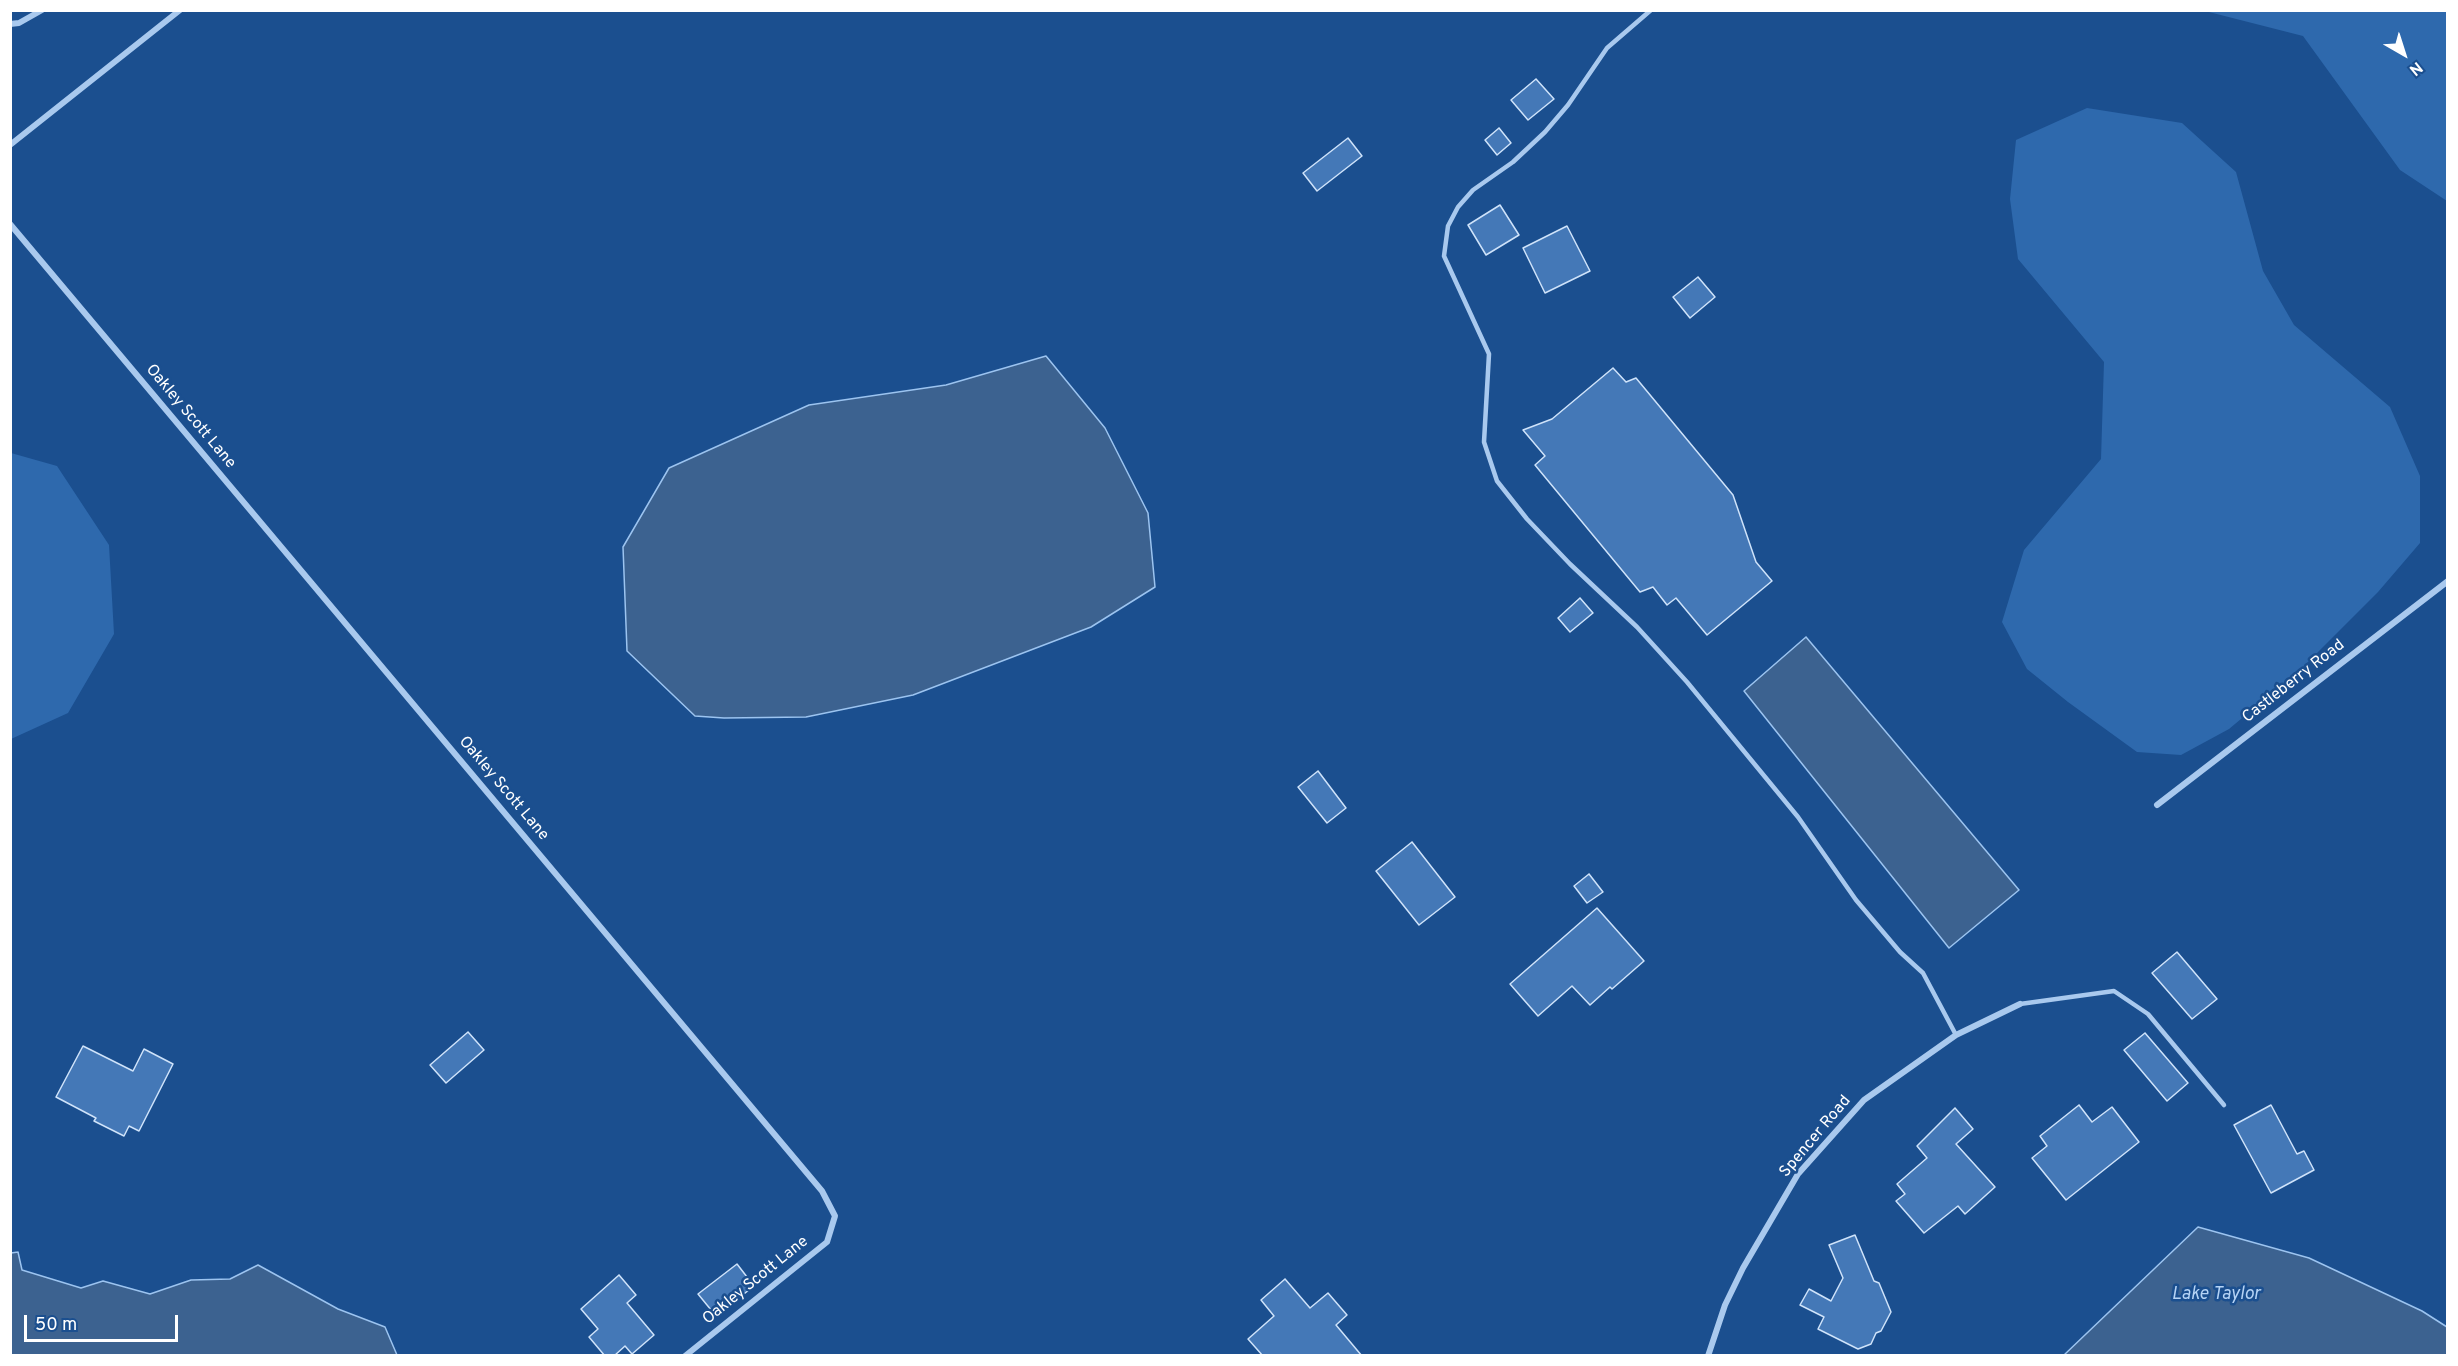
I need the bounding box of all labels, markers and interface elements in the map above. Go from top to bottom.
north arrow [2374,24,2434,84]
text: N [2405,57,2426,79]
street label: Oakley Scott Lane [141,361,239,473]
street label: Castleberry Road [2239,636,2349,728]
street label: Oakley Scott Lane [454,733,552,845]
street label: Spencer Road [1776,1092,1856,1182]
street label: Oakley Scott Lane [699,1233,813,1329]
water label: Lake Taylor [2172,1284,2260,1306]
scale bar [27,1303,182,1341]
text: 50 m [35,1314,77,1337]

